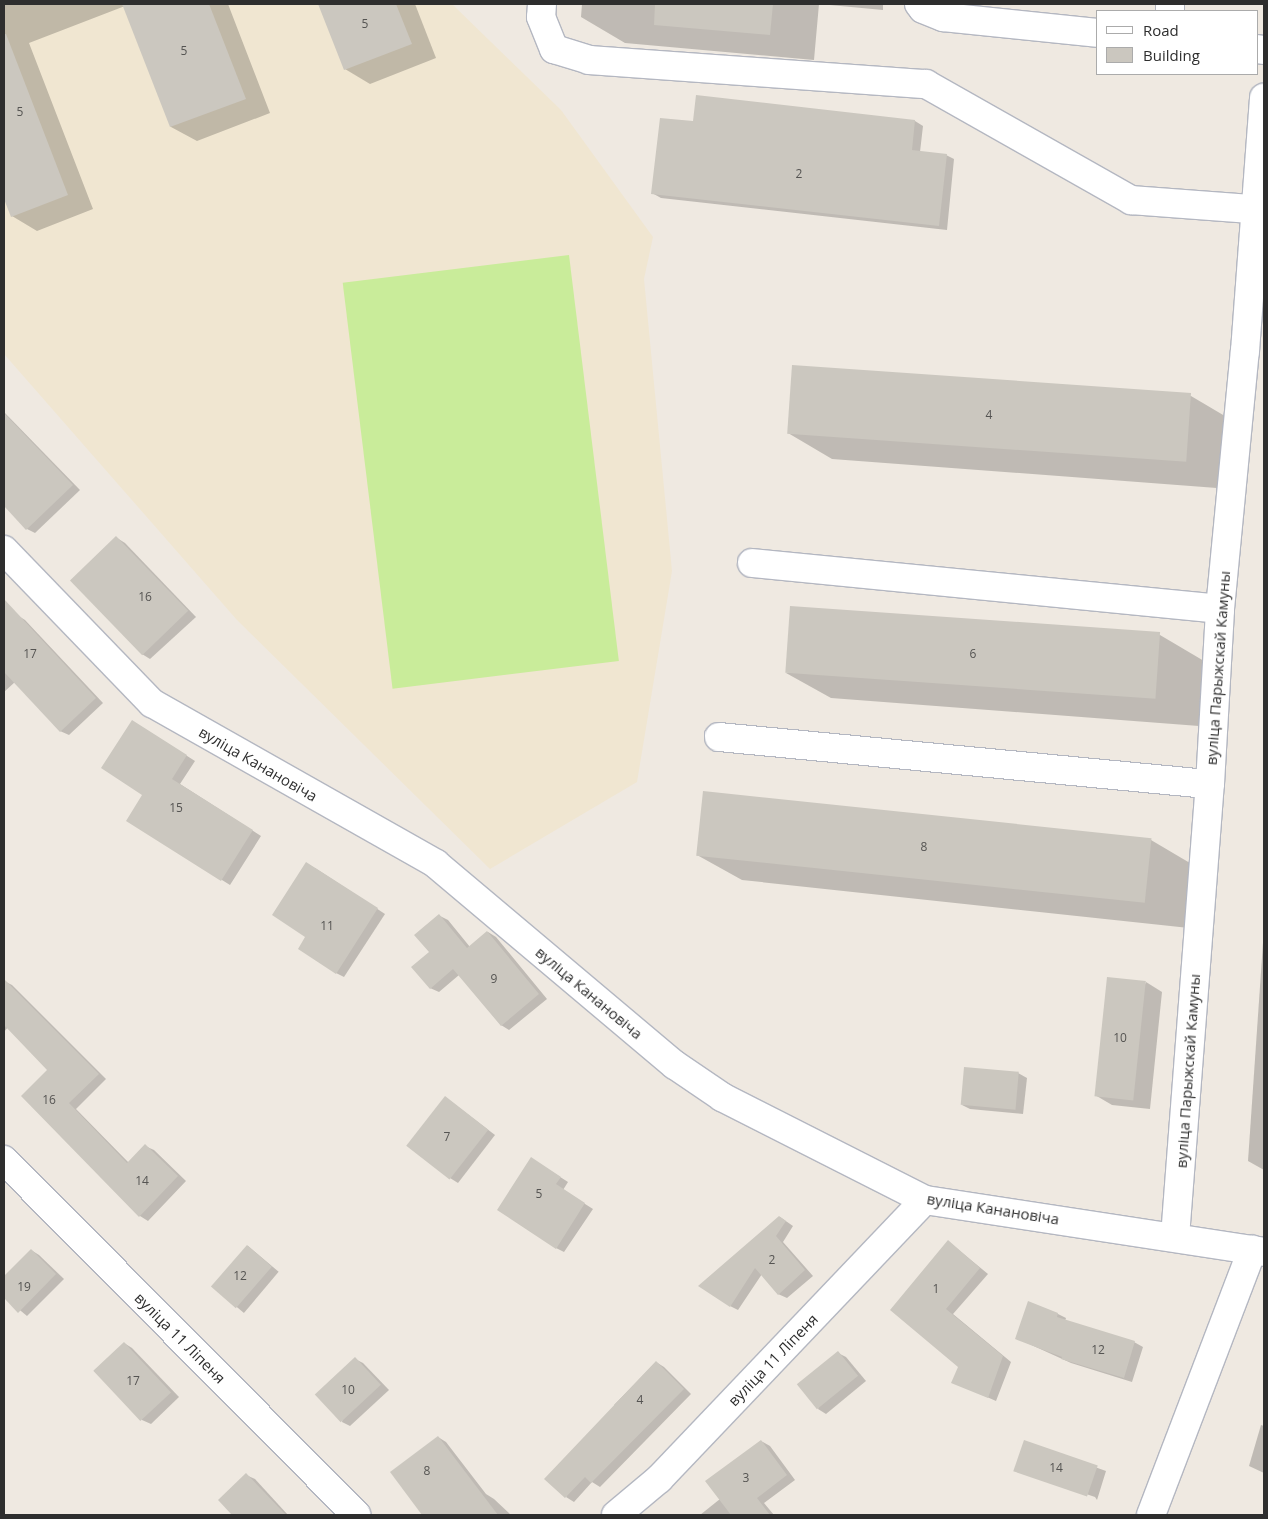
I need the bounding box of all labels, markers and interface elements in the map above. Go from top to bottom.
legend [1096,10,1258,75]
house number: 5 [362,17,368,31]
text: Road [1143,20,1179,40]
house number: 5 [181,44,187,58]
text: Building [1143,45,1200,65]
house number: 5 [17,105,23,119]
house number: 2 [796,167,802,181]
house number: 4 [986,408,992,422]
street label: вуліца Парыжскай Камуны [1202,570,1234,766]
house number: 16 [138,590,152,604]
house number: 17 [23,647,37,661]
house number: 6 [970,647,976,661]
street label: вуліца Канановіча [196,723,320,805]
house number: 15 [169,801,183,815]
house number: 8 [921,840,927,854]
house number: 11 [320,919,334,933]
street label: вуліца Канановіча [532,943,646,1043]
house number: 9 [491,972,497,986]
street label: вуліца Парыжскай Камуны [1172,973,1204,1169]
house number: 10 [1113,1031,1127,1045]
house number: 16 [42,1093,56,1107]
house number: 7 [444,1130,450,1144]
house number: 14 [135,1174,149,1188]
house number: 5 [536,1187,542,1201]
street label: вуліца Канановіча [926,1190,1060,1228]
house number: 2 [769,1253,775,1267]
house number: 12 [233,1269,247,1283]
house number: 19 [17,1280,31,1294]
house number: 1 [933,1282,939,1296]
street label: вуліца 11 Ліпеня [131,1289,229,1387]
street label: вуліца 11 Ліпеня [724,1310,822,1410]
house number: 12 [1091,1343,1105,1357]
house number: 17 [126,1374,140,1388]
house number: 10 [341,1383,355,1397]
house number: 4 [637,1393,643,1407]
house number: 14 [1049,1461,1063,1475]
house number: 8 [424,1464,430,1478]
house number: 3 [743,1471,749,1485]

